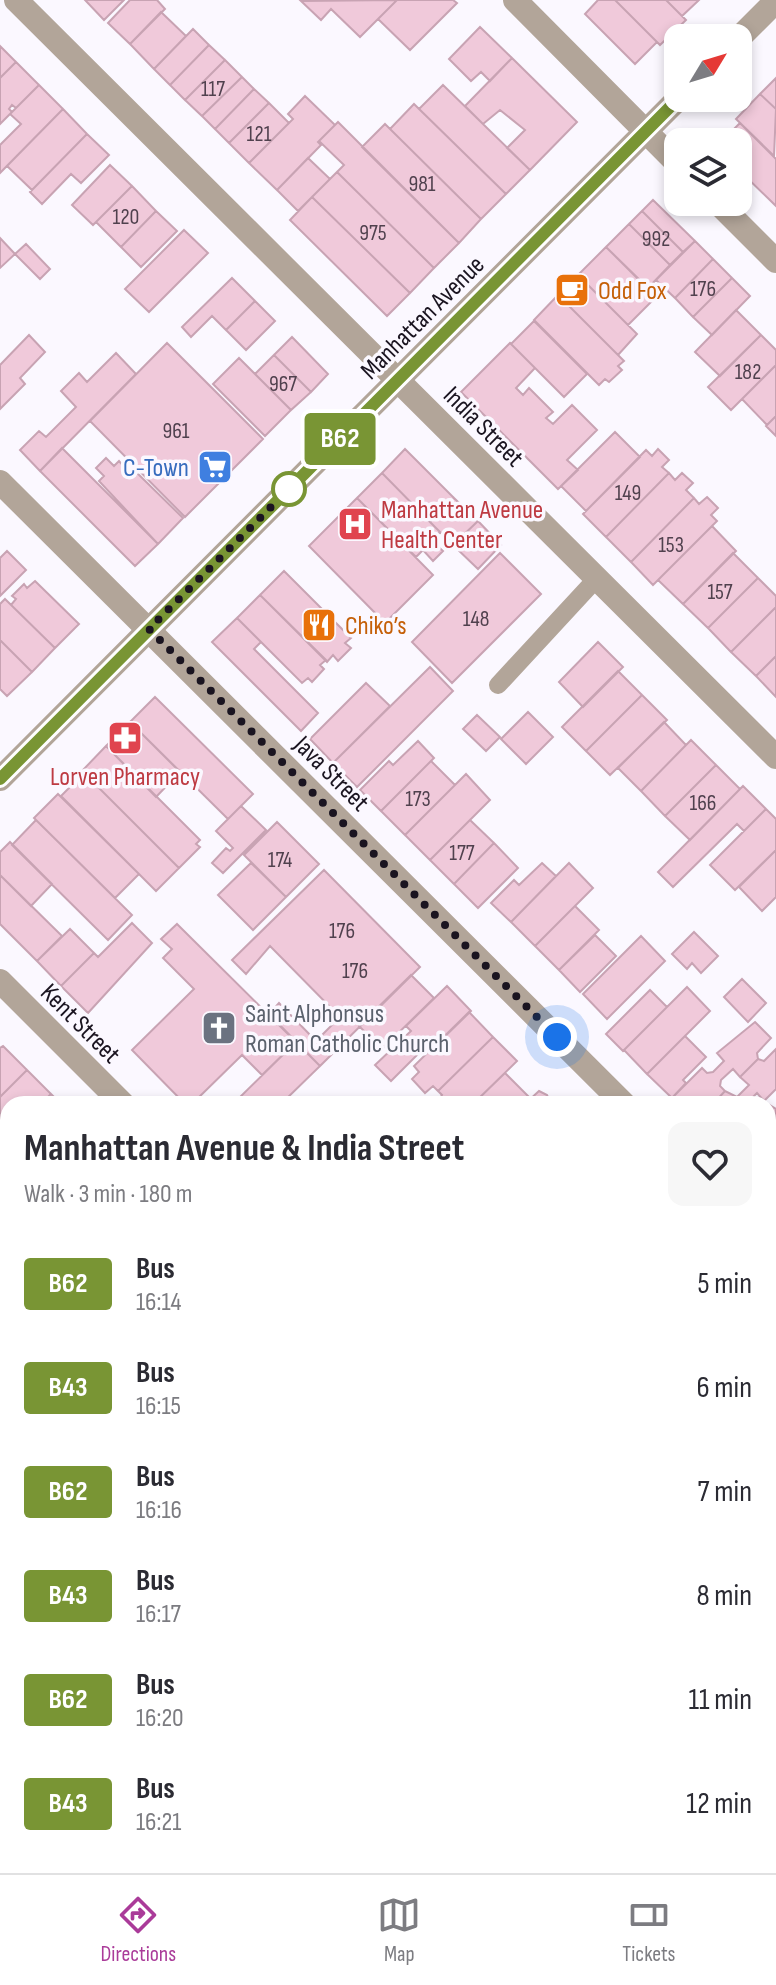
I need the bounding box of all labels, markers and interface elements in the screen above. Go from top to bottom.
north arrow [664,24,752,112]
map controls [664,24,752,216]
house number: 117 [201,76,225,103]
house number: 121 [247,121,272,148]
button: layers [664,128,752,216]
house number: 981 [408,171,436,198]
house number: 120 [113,204,139,231]
house number: 975 [359,220,387,247]
house number: 992 [642,226,670,253]
street label: Manhattan Avenue [355,250,491,386]
cafe icon: Odd Fox [553,271,591,309]
place label: Odd Fox [598,276,667,307]
house number: 176 [690,276,716,303]
house number: 182 [735,359,761,386]
house number: 967 [269,371,297,398]
street label: India Street [436,380,530,474]
line badge: B62 [294,413,386,465]
house number: 961 [162,418,190,445]
text: B62 [321,422,359,455]
supermarket icon: C-Town [196,448,234,486]
place label: C-Town [123,453,189,484]
unlabelled marker [272,472,306,506]
house number: 149 [615,480,641,507]
place label: Manhattan Avenue Health Center [381,495,543,556]
hospital icon: Manhattan Avenue Health Center [336,505,374,543]
house number: 153 [658,532,684,559]
house number: 157 [707,579,733,606]
restaurant icon: Chiko’s [300,606,338,644]
house number: 148 [463,606,489,633]
place label: Chiko’s [345,611,407,642]
pharmacy icon: Lorven Pharmacy [106,719,144,757]
street label: Java Street [286,729,375,818]
place label: Lorven Pharmacy [50,762,200,793]
house number: 173 [405,786,431,813]
house number: 166 [690,790,716,817]
house number: 177 [449,840,475,867]
house number: 174 [268,847,292,874]
house number: 176 [329,918,355,945]
house number: 176 [342,958,368,985]
street label: Kent Street [34,978,126,1070]
place label: Saint Alphonsus Roman Catholic Church [245,999,449,1060]
church icon: Saint Alphonsus Roman Catholic Church [200,1009,238,1047]
your location [537,1017,577,1057]
button: heart [668,1122,752,1206]
text: Manhattan Avenue & India Street [24,1126,464,1171]
text: Walk · 3 min · 180 m [24,1179,192,1210]
text: Bus [136,1251,175,1287]
text: 5 min [698,1266,752,1302]
text: B62 [49,1267,87,1300]
text: 16:14 [136,1287,181,1318]
text: Bus [136,1355,175,1391]
text: 6 min [696,1370,752,1406]
text: B43 [48,1371,88,1404]
text: 16:15 [136,1391,181,1422]
text: Bus [136,1459,175,1495]
text: 7 min [698,1474,752,1510]
text: B62 [49,1475,87,1508]
text: 16:16 [136,1495,182,1526]
text: Bus [136,1563,175,1599]
text: 8 min [696,1578,752,1614]
text: B43 [48,1579,88,1612]
text: 16:17 [136,1599,181,1630]
text: Bus [136,1667,175,1703]
text: 11 min [689,1682,752,1718]
text: B62 [49,1683,87,1716]
text: 16:20 [136,1703,184,1734]
text: Bus [136,1771,175,1807]
text: 12 min [686,1786,752,1822]
text: B43 [48,1787,88,1820]
text: 16:21 [136,1807,181,1838]
tab: Directions [101,1893,176,1968]
tab: Map [377,1893,421,1968]
tab: Tickets [622,1893,675,1968]

